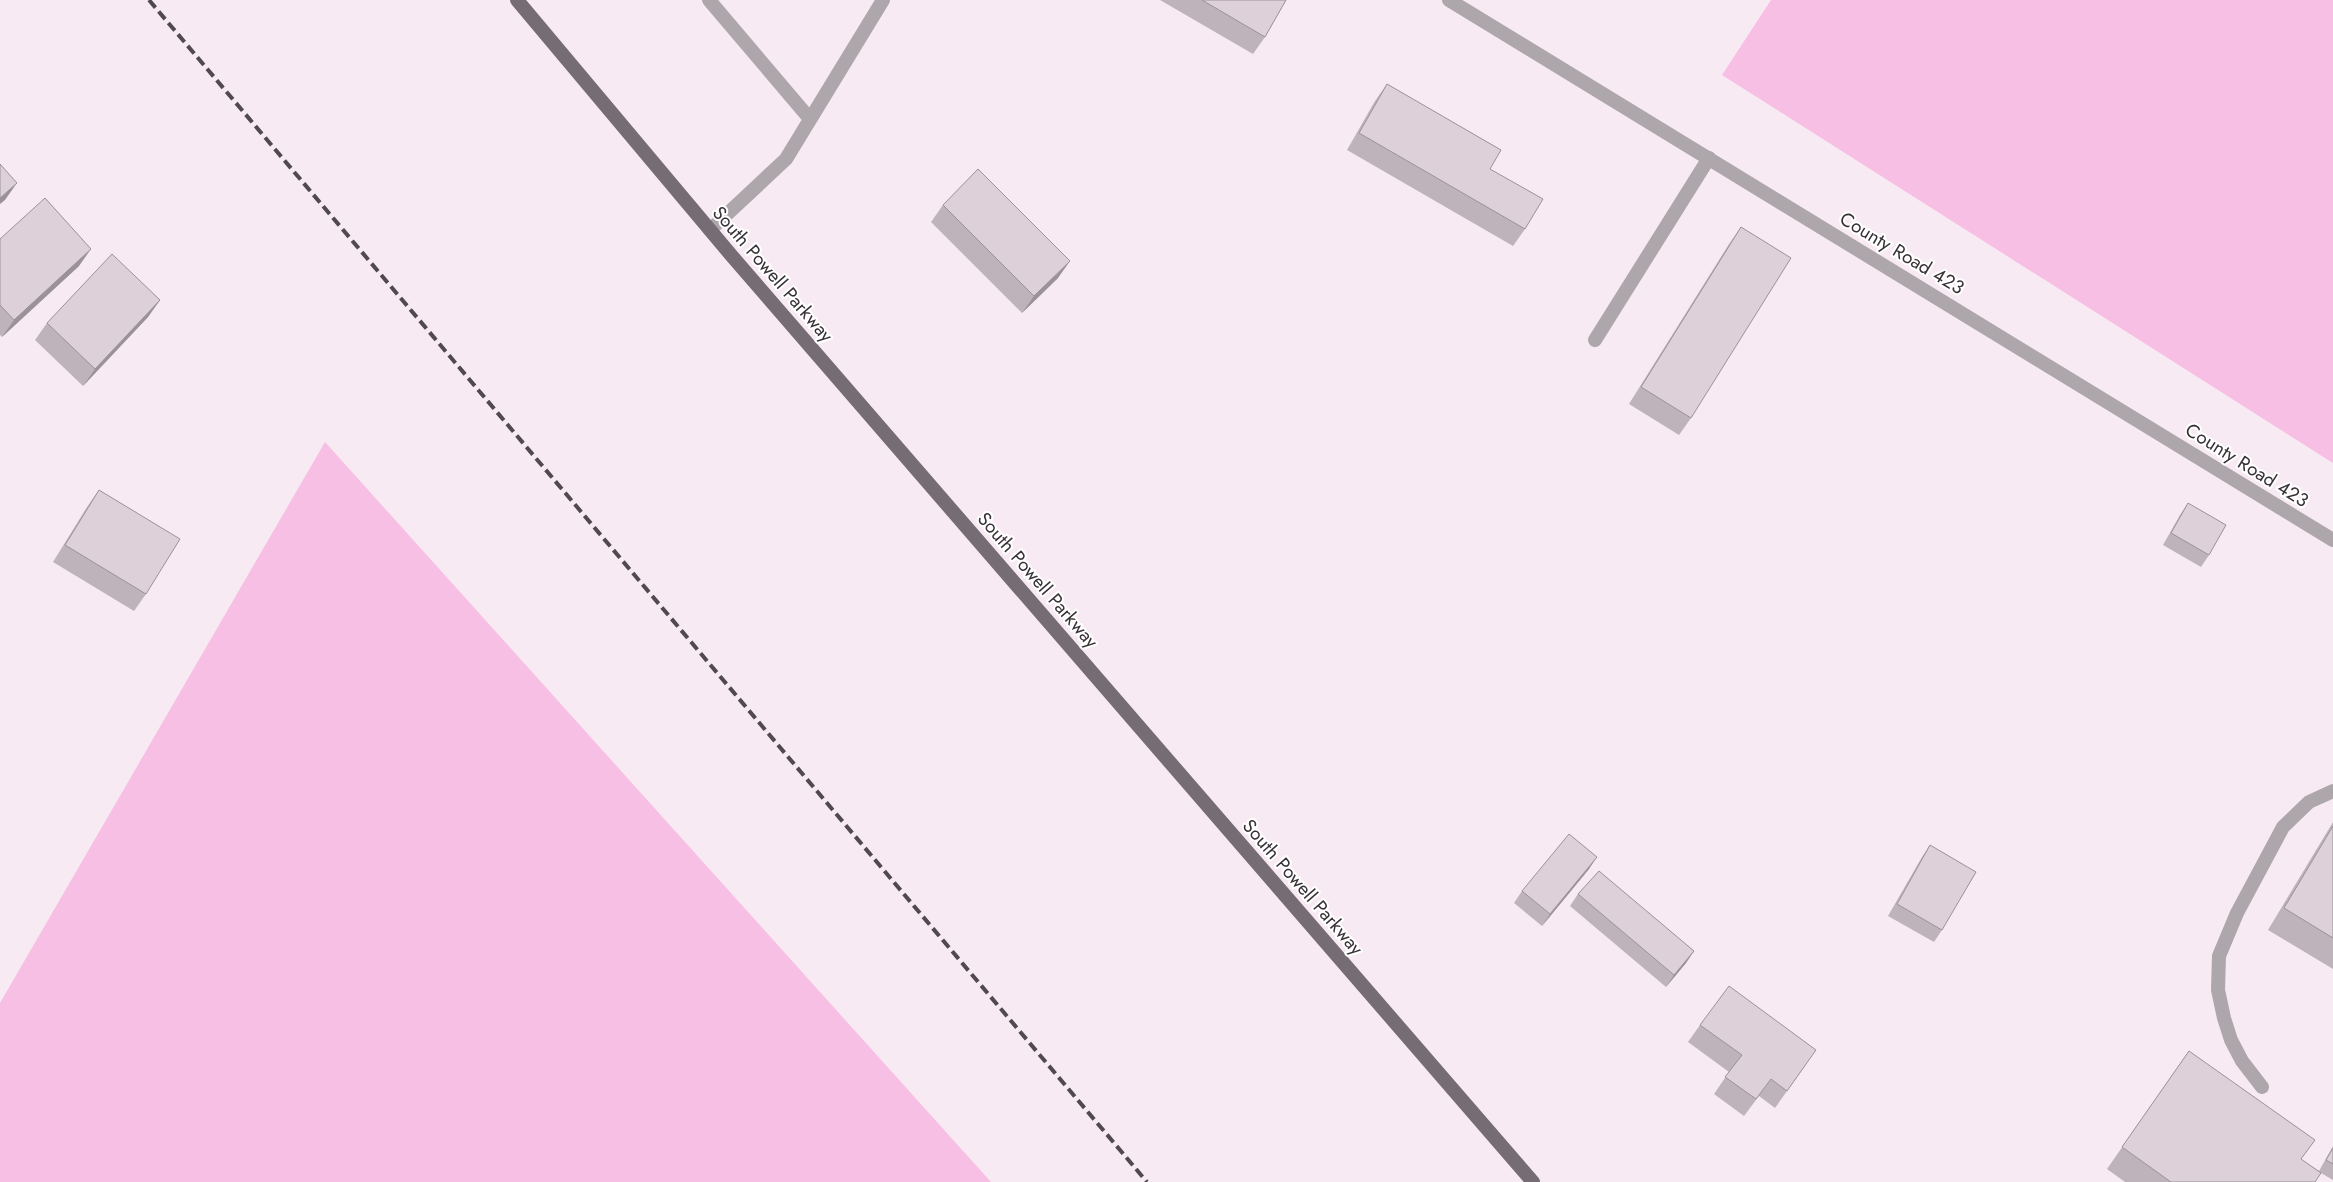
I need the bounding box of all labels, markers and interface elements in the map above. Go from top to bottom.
street label: South Powell Parkway [706,200,840,348]
street label: County Road 423 [1835,205,1969,301]
street label: County Road 423 [2180,416,2314,514]
street label: South Powell Parkway [971,506,1105,654]
street label: South Powell Parkway [1236,813,1370,961]

